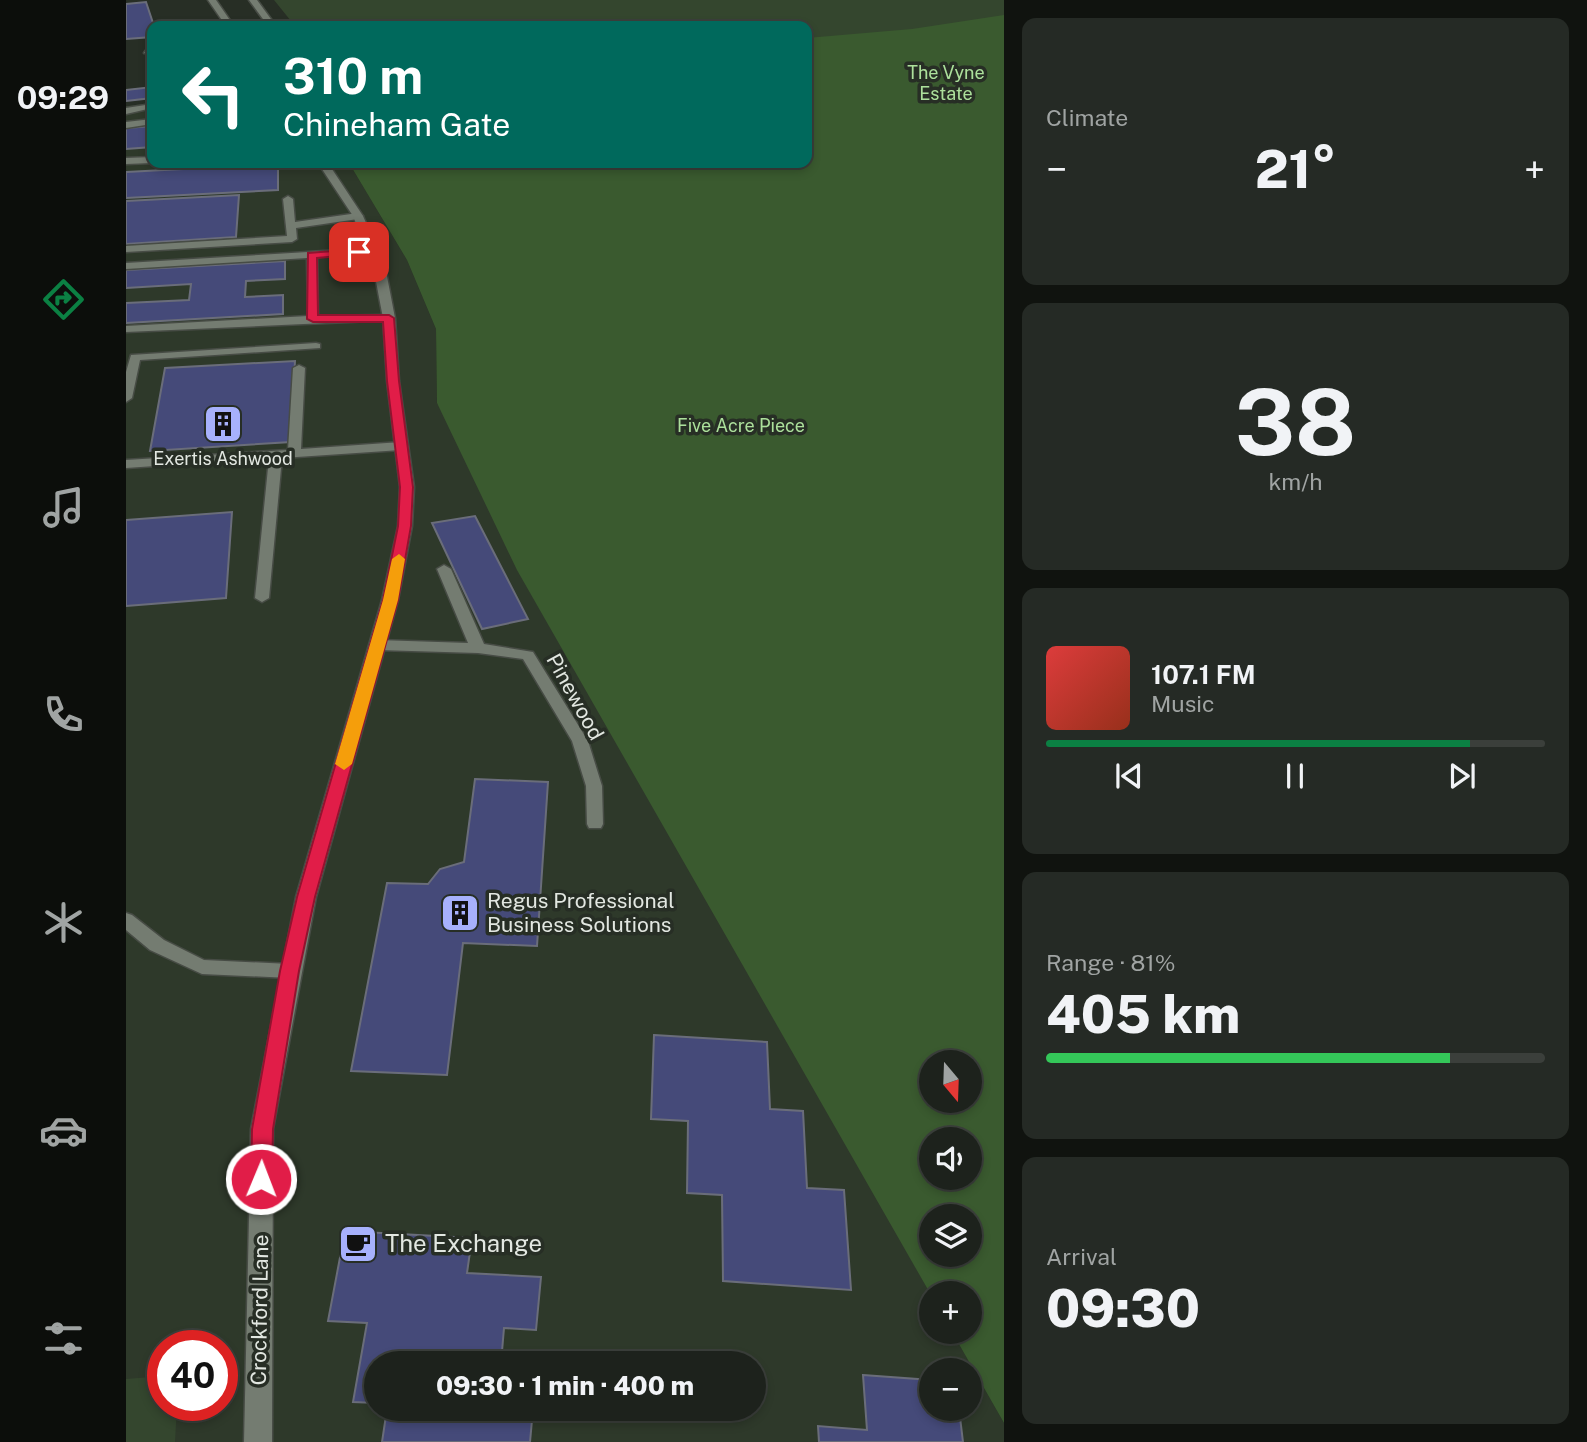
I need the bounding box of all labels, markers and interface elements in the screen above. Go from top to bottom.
text: 310 m [283,47,423,105]
icon: left [168,49,259,140]
park label: The Vyne Estate [907,62,985,104]
text: 09:29 [17,79,109,116]
text: Climate [1046,104,1128,131]
text: Chineham Gate [283,106,510,143]
text: 21° [1255,139,1336,200]
text: − [1046,147,1067,192]
text: + [1524,147,1545,192]
pin [329,222,389,282]
icon: arrive [340,233,378,271]
icon: directions [39,275,88,324]
text: 38 [1235,369,1356,475]
building icon: Exertis Ashwood [202,403,244,445]
park label: Five Acre Piece [677,415,805,436]
place label: Exertis Ashwood [153,448,293,469]
text: km/h [1268,468,1323,495]
icon: music [39,483,88,532]
street label: Pinewood [541,649,609,744]
text: 107.1 FM [1151,659,1256,690]
icon: phone [39,690,88,739]
text: Music [1151,690,1215,717]
icon: previous [1110,757,1148,795]
icon: pause [1276,757,1314,795]
icon: next [1443,757,1481,795]
place label: Regus Professional Business Solutions [487,888,675,937]
building icon: Regus Professional Business Solutions [439,892,481,934]
icon: climate [39,898,88,947]
text: Range · 81% [1046,949,1175,976]
text: 405 km [1046,984,1240,1045]
north arrow [919,1050,982,1113]
map controls [919,1050,982,1421]
icon: car [39,1106,88,1155]
button: sound [919,1127,982,1190]
position arrow [224,1142,298,1216]
button: layers [919,1204,982,1267]
cafe icon: The Exchange [337,1223,379,1265]
place label: The Exchange [385,1229,542,1257]
street label: Crockford Lane [246,1234,273,1386]
text: Arrival [1046,1243,1117,1270]
text: 09:30 [1046,1278,1200,1339]
button: + [919,1281,982,1344]
icon: filters [39,1314,88,1363]
speed limit sign: 40 [147,1330,238,1421]
button: − [919,1358,982,1421]
text: 09:30 · 1 min · 400 m [436,1370,694,1401]

